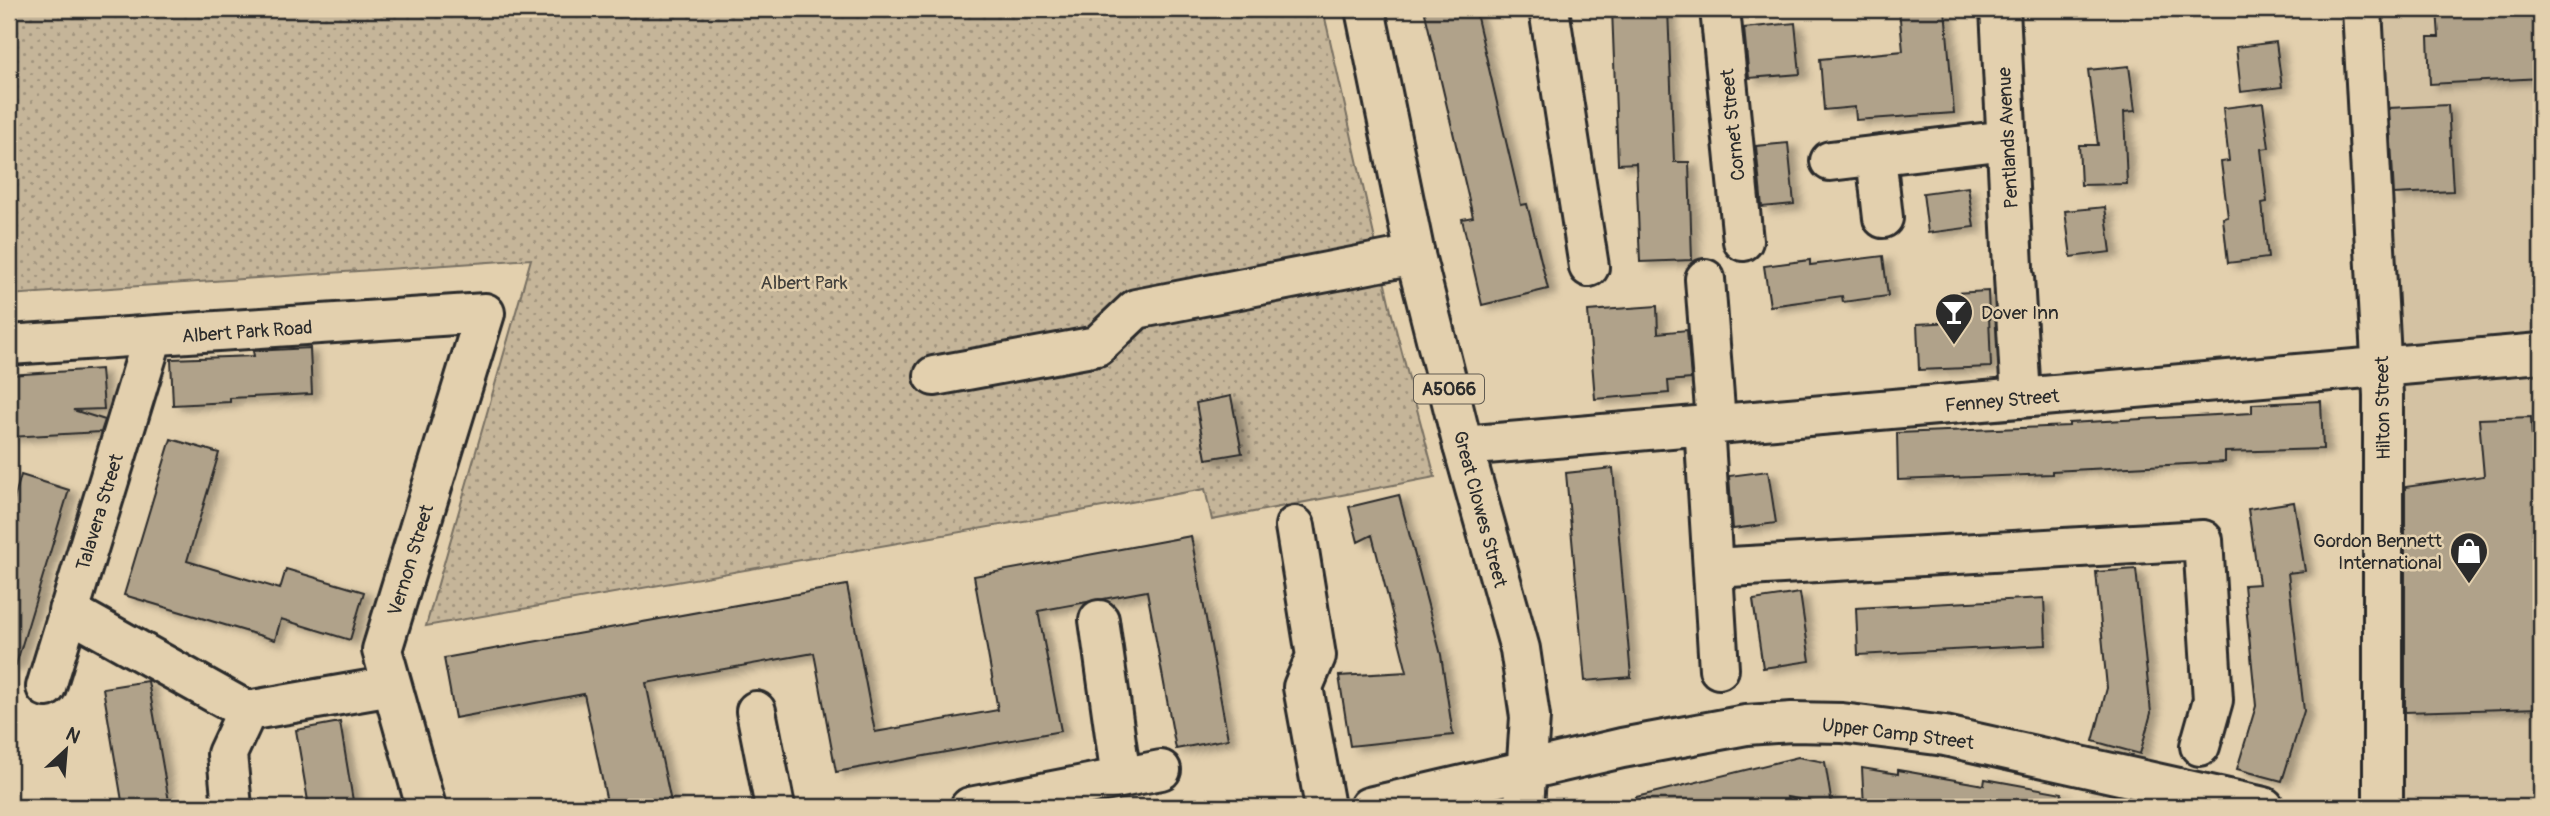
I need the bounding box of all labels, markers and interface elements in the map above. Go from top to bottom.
street label: Pentlands Avenue [1992,66,2024,209]
street label: Cornet Street [1715,68,1751,182]
park label: Albert Park [760,271,848,295]
bar icon: Dover Inn [1933,291,1975,346]
place label: Dover Inn [1981,301,2059,325]
street label: Albert Park Road [181,315,313,349]
street label: Hilton Street [2370,355,2396,460]
road number: A5066 [1414,374,1484,404]
street label: Fenney Street [1944,384,2061,418]
street label: Great Clowes Street [1448,428,1513,590]
street label: Talavera Street [71,451,129,574]
street label: Vernon Street [383,501,439,619]
place label: Gordon Bennett International [2313,529,2442,575]
shop icon: Gordon Bennett International [2448,530,2490,585]
street label: Upper Camp Street [1821,713,1976,755]
north arrow [32,714,102,784]
text: N [62,722,84,749]

